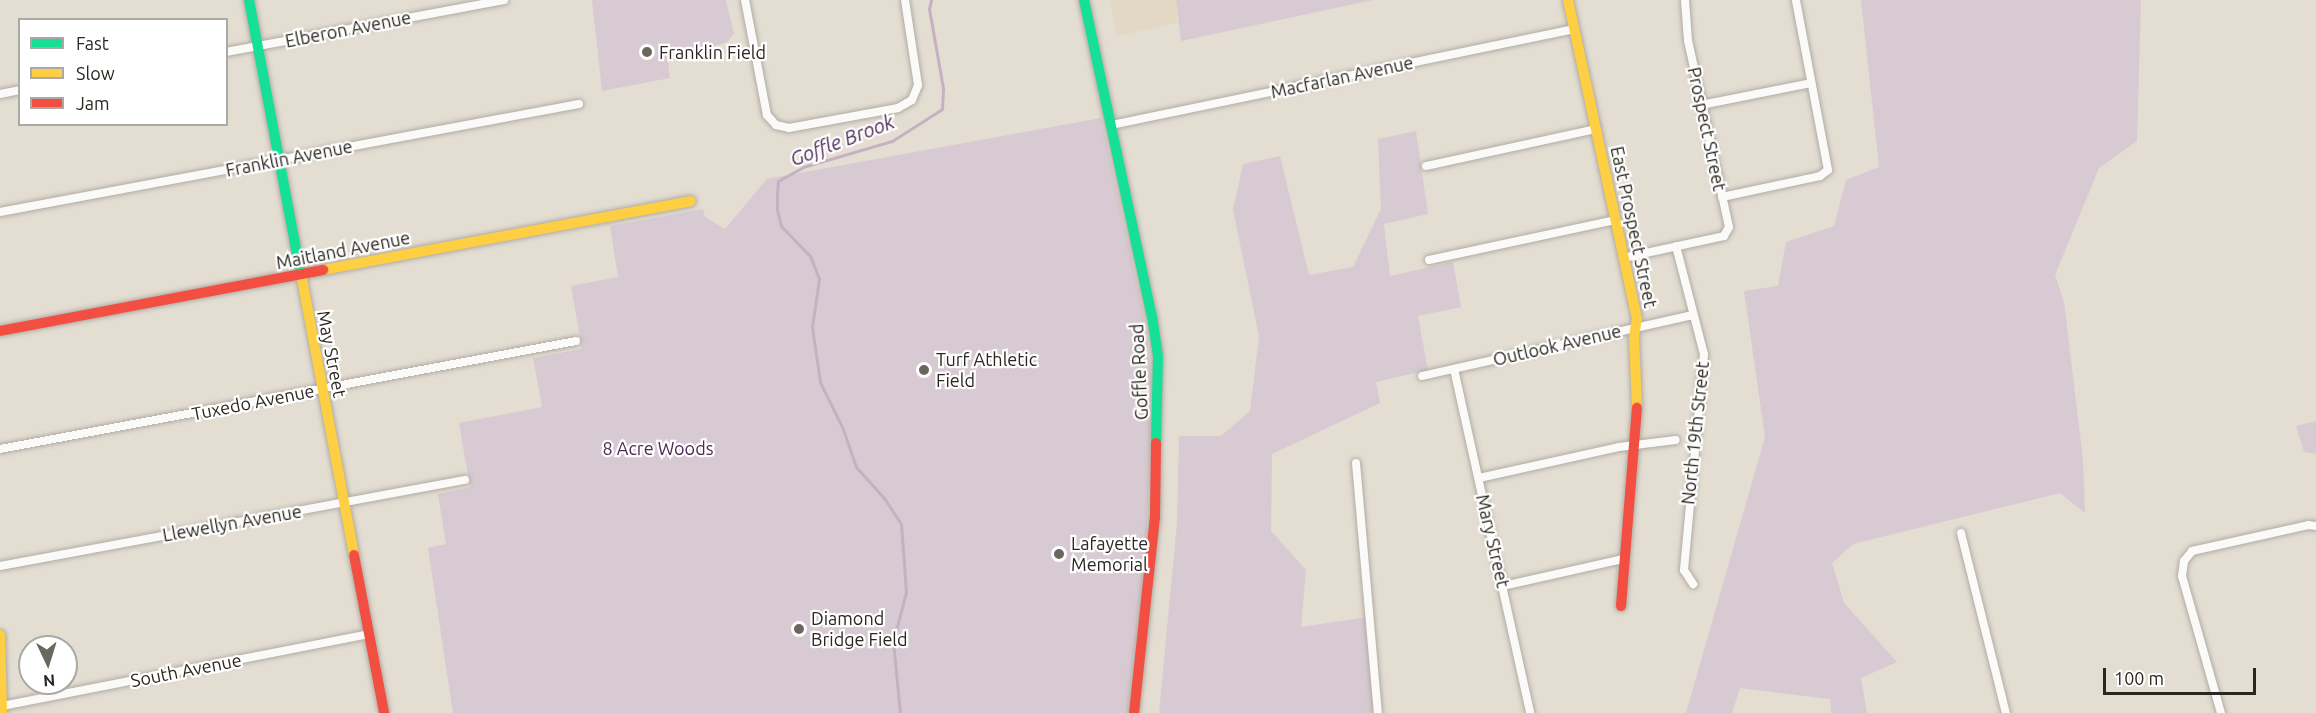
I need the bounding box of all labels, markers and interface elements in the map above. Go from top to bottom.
street label: Elberon Avenue [283,6,413,52]
legend [18,18,228,126]
text: Fast [76,33,109,53]
place label: Franklin Field [659,41,766,63]
marker: Franklin Field [640,45,654,59]
street label: Macfarlan Avenue [1269,51,1415,103]
text: Slow [76,63,115,83]
street label: Prospect Street [1683,65,1731,193]
text: Jam [76,93,110,113]
water label: Goffle Brook [786,109,898,171]
street label: Franklin Avenue [224,135,354,181]
street label: East Prospect Street [1606,144,1662,310]
street label: Maitland Avenue [274,226,412,274]
street label: May Street [313,309,351,399]
street label: Outlook Avenue [1491,320,1623,370]
street label: Goffle Road [1126,323,1152,421]
place label: Turf Athletic Field [936,349,1037,392]
street label: North 19th Street [1677,360,1713,506]
marker: Turf Athletic Field [917,363,931,377]
street label: Tuxedo Avenue [190,380,316,424]
park label: 8 Acre Woods [603,437,713,459]
street label: Mary Street [1472,492,1514,590]
street label: Llewellyn Avenue [161,500,303,546]
place label: Lafayette Memorial [1071,533,1148,576]
marker: Lafayette Memorial [1052,547,1066,561]
place label: Diamond Bridge Field [811,608,908,650]
marker: Diamond Bridge Field [792,622,806,636]
north arrow [18,635,78,695]
street label: South Avenue [129,649,243,691]
scale bar [2106,656,2259,694]
text: 100 m [2114,668,2164,688]
text: N [43,672,56,690]

